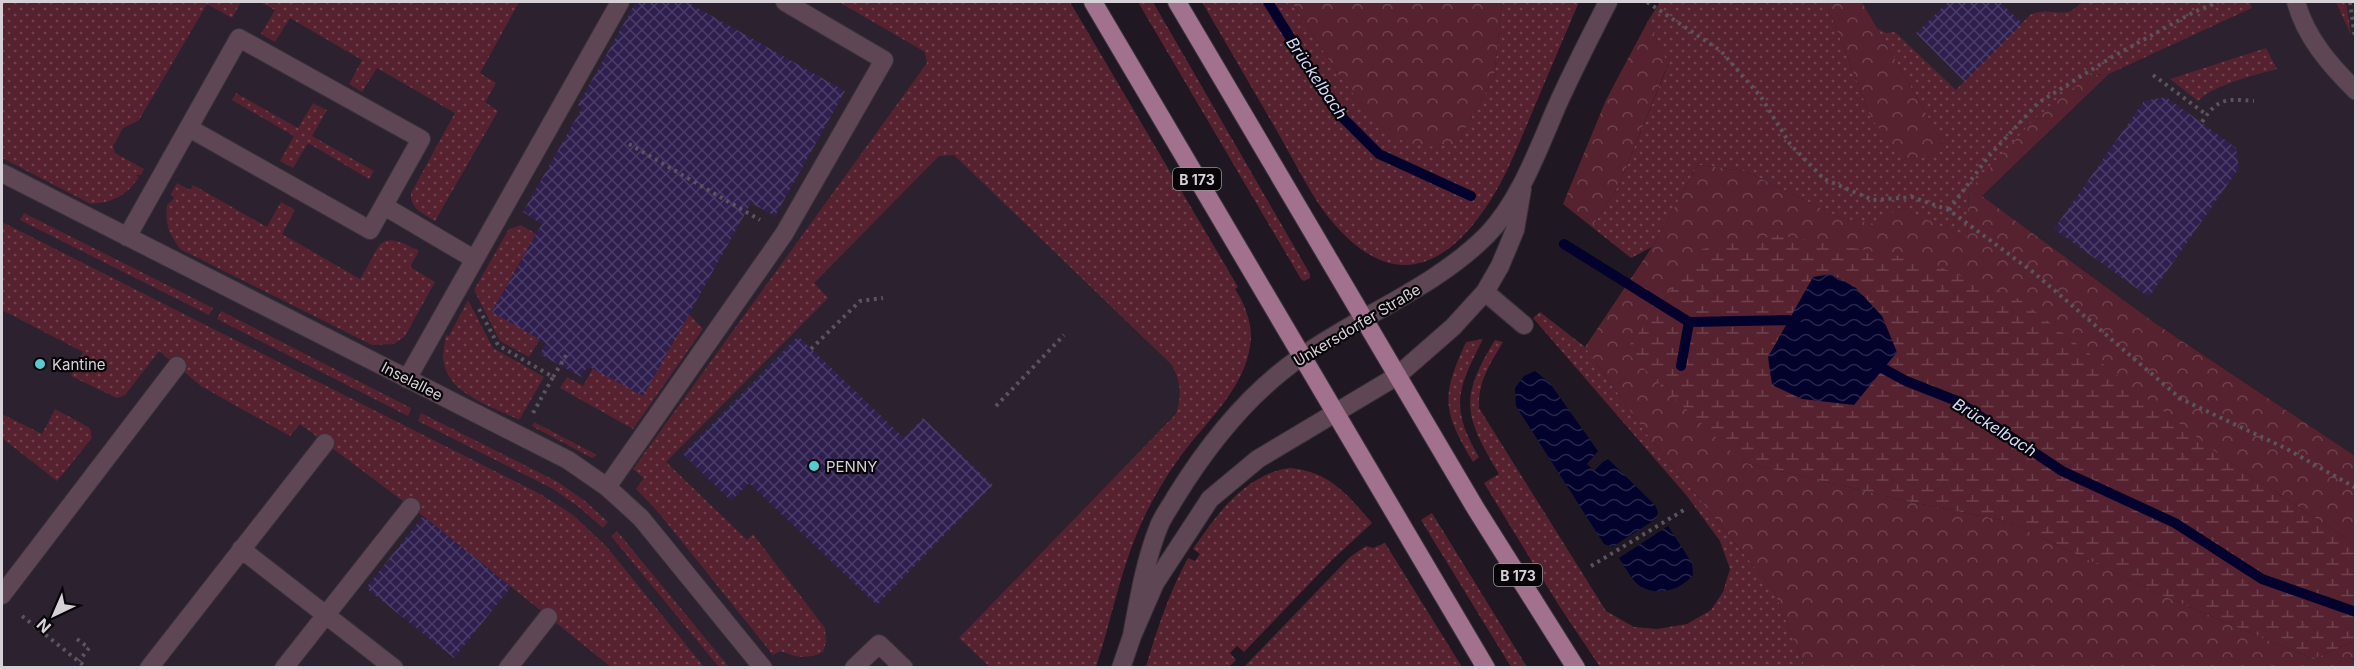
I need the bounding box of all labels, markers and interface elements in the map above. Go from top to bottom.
water label: Brückelbach [1282,33,1352,123]
road number: B 173 [1173,168,1221,190]
street label: Unkersdorfer Straße [1290,280,1424,370]
place label: Kantine [52,355,106,374]
marker: Kantine [33,357,47,371]
street label: Inselallee [378,357,446,405]
water label: Brückelbach [1949,393,2041,461]
place label: PENNY [826,457,877,476]
marker: PENNY [807,459,821,473]
road number: B 173 [1494,564,1542,586]
north arrow [24,585,84,645]
text: N [32,614,55,637]

